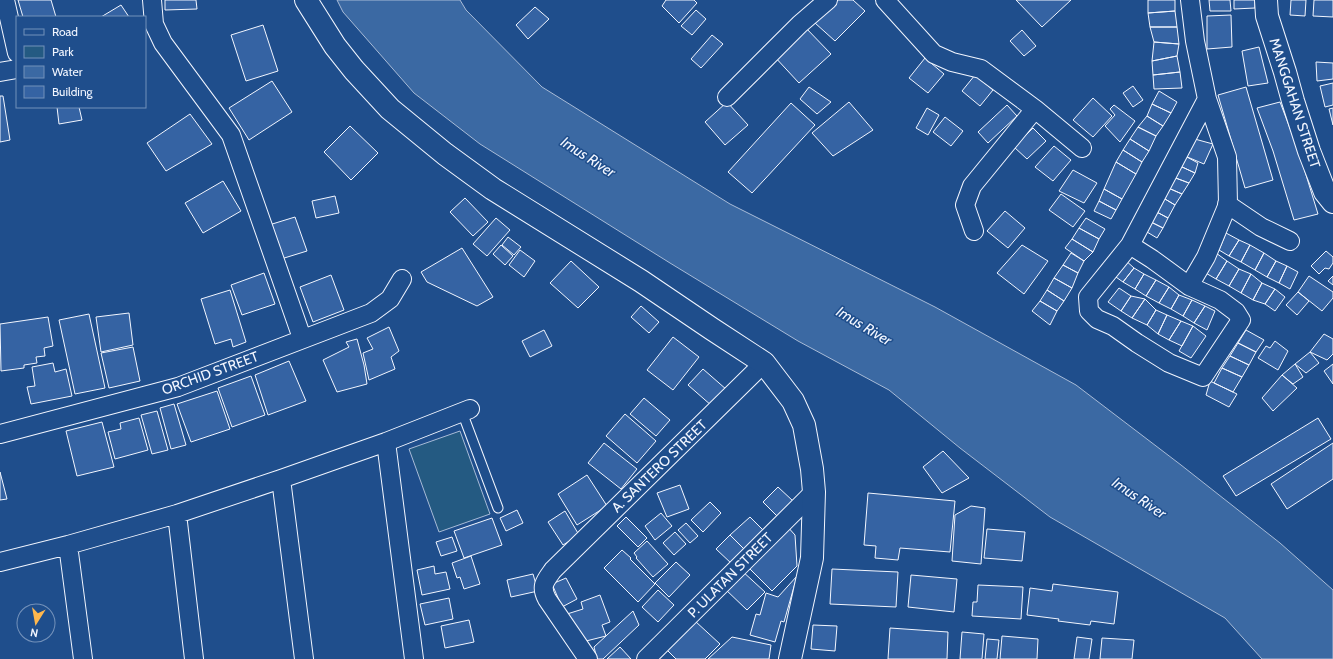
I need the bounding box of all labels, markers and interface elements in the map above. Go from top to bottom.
legend [16,16,146,108]
text: Road [52,24,78,39]
street label: MANGGAHAN STREET [1265,36,1325,171]
text: Park [52,44,74,59]
text: Water [52,64,83,79]
text: Building [52,84,94,99]
water label: Imus River [557,133,620,182]
water label: Imus River [833,302,896,350]
street label: ORCHID STREET [159,347,261,399]
street label: A. SANTERO STREET [607,415,711,516]
water label: Imus River [1108,473,1171,523]
street label: P. ULATAN STREET [684,528,777,621]
north arrow [16,603,56,643]
text: N [29,625,39,640]

